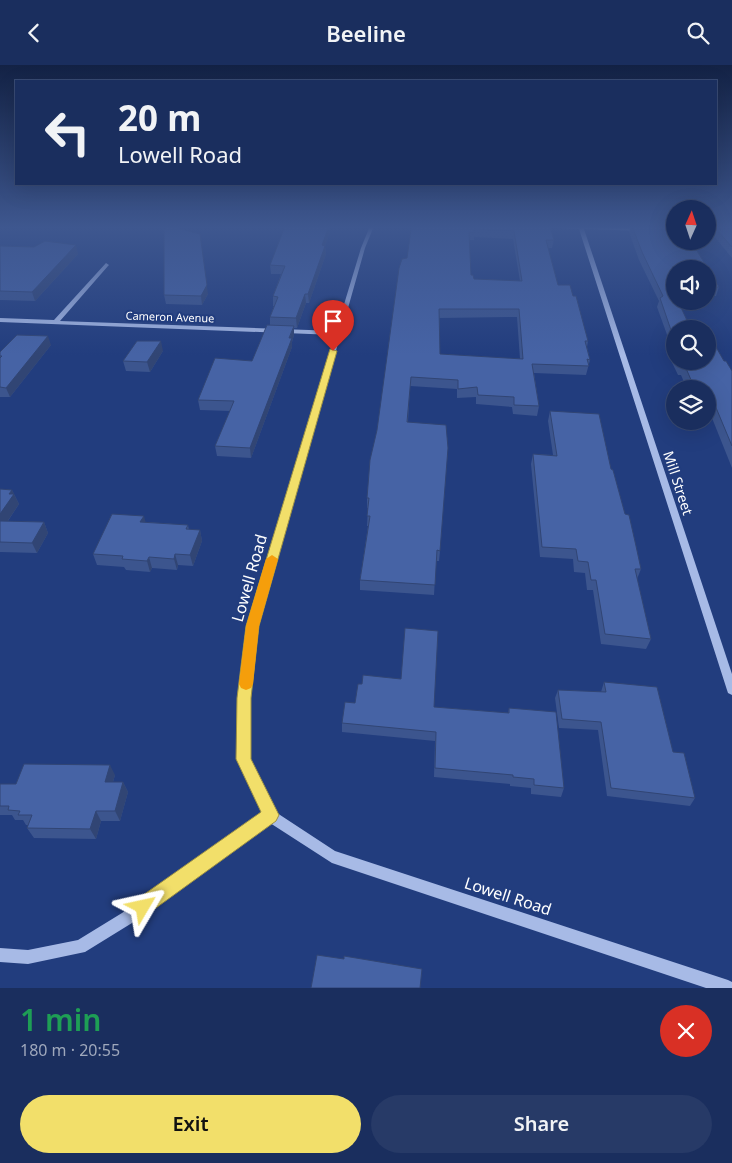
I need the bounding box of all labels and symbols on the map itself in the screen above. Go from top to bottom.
north arrow [666,200,716,250]
pin [312,300,354,351]
street label: Cameron Avenue [125,307,215,326]
street label: Mill Street [659,448,698,517]
street label: Lowell Road [226,532,272,624]
street label: Lowell Road [462,872,554,920]
position arrow [116,880,168,932]

